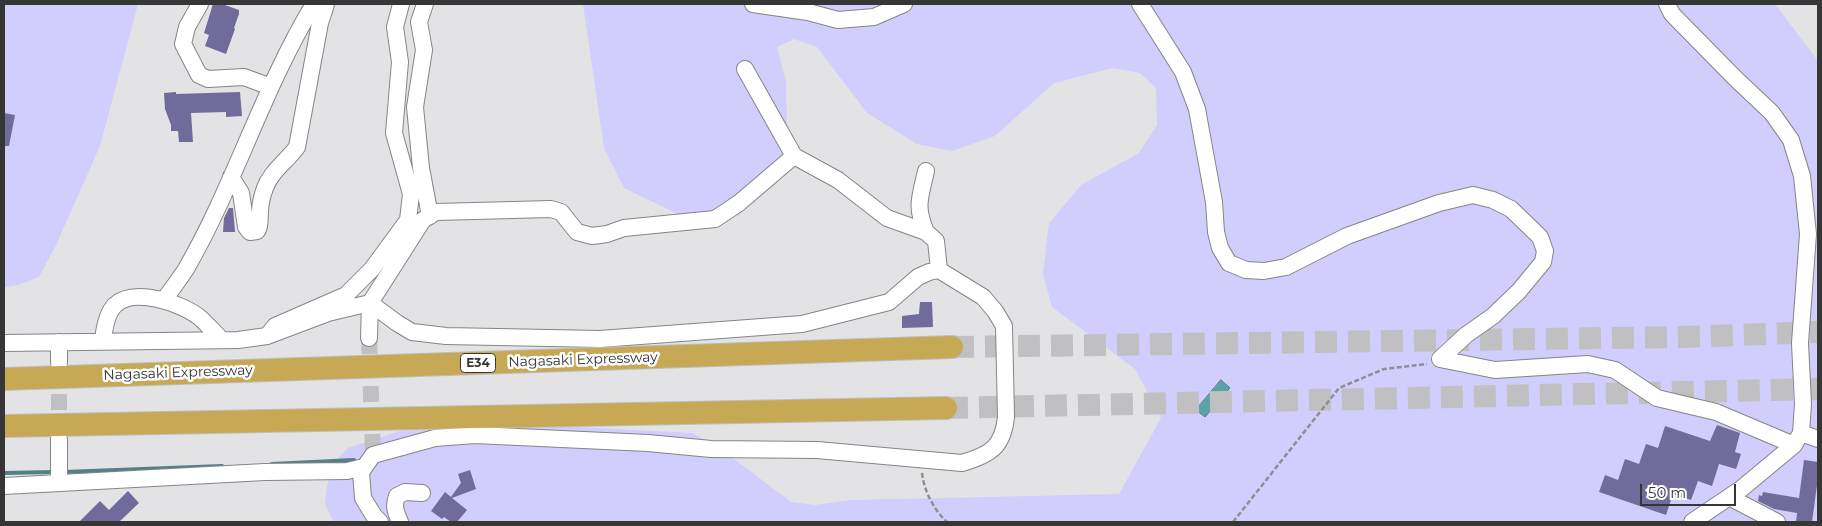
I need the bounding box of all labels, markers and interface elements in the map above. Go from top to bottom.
street label: Nagasaki Expressway [508,349,658,371]
road number: E34 [460,353,496,372]
street label: Nagasaki Expressway [103,362,253,384]
scale bar [1642,474,1738,506]
text: 50 m [1648,483,1686,502]

